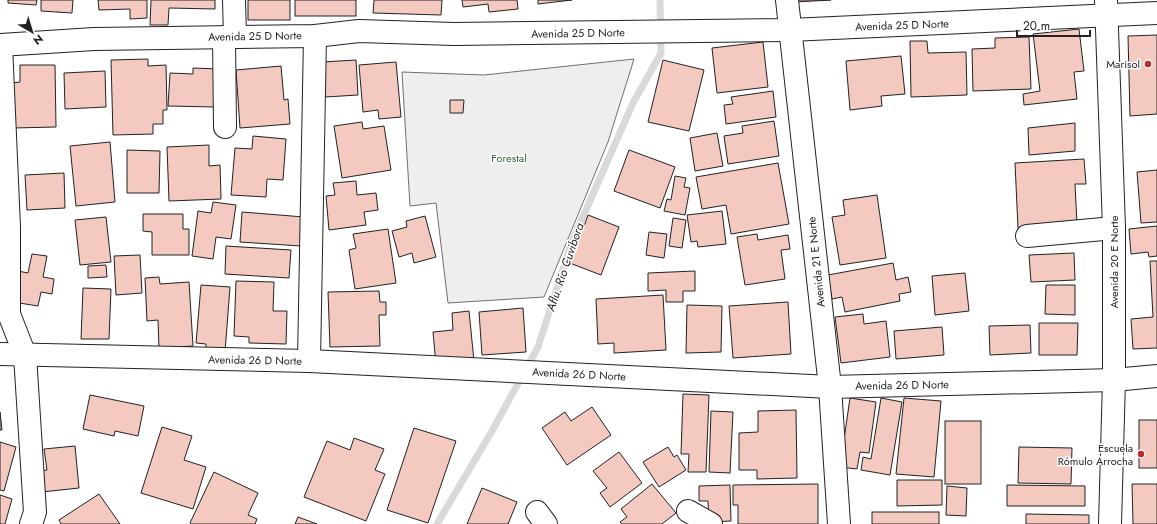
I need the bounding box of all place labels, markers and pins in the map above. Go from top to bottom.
place label: Marisol [1106,56,1140,72]
marker: Marisol [1143,59,1153,69]
place label: Escuela Rómulo Arrocha [1058,440,1133,469]
marker: Escuela Rómulo Arrocha [1136,449,1146,459]

